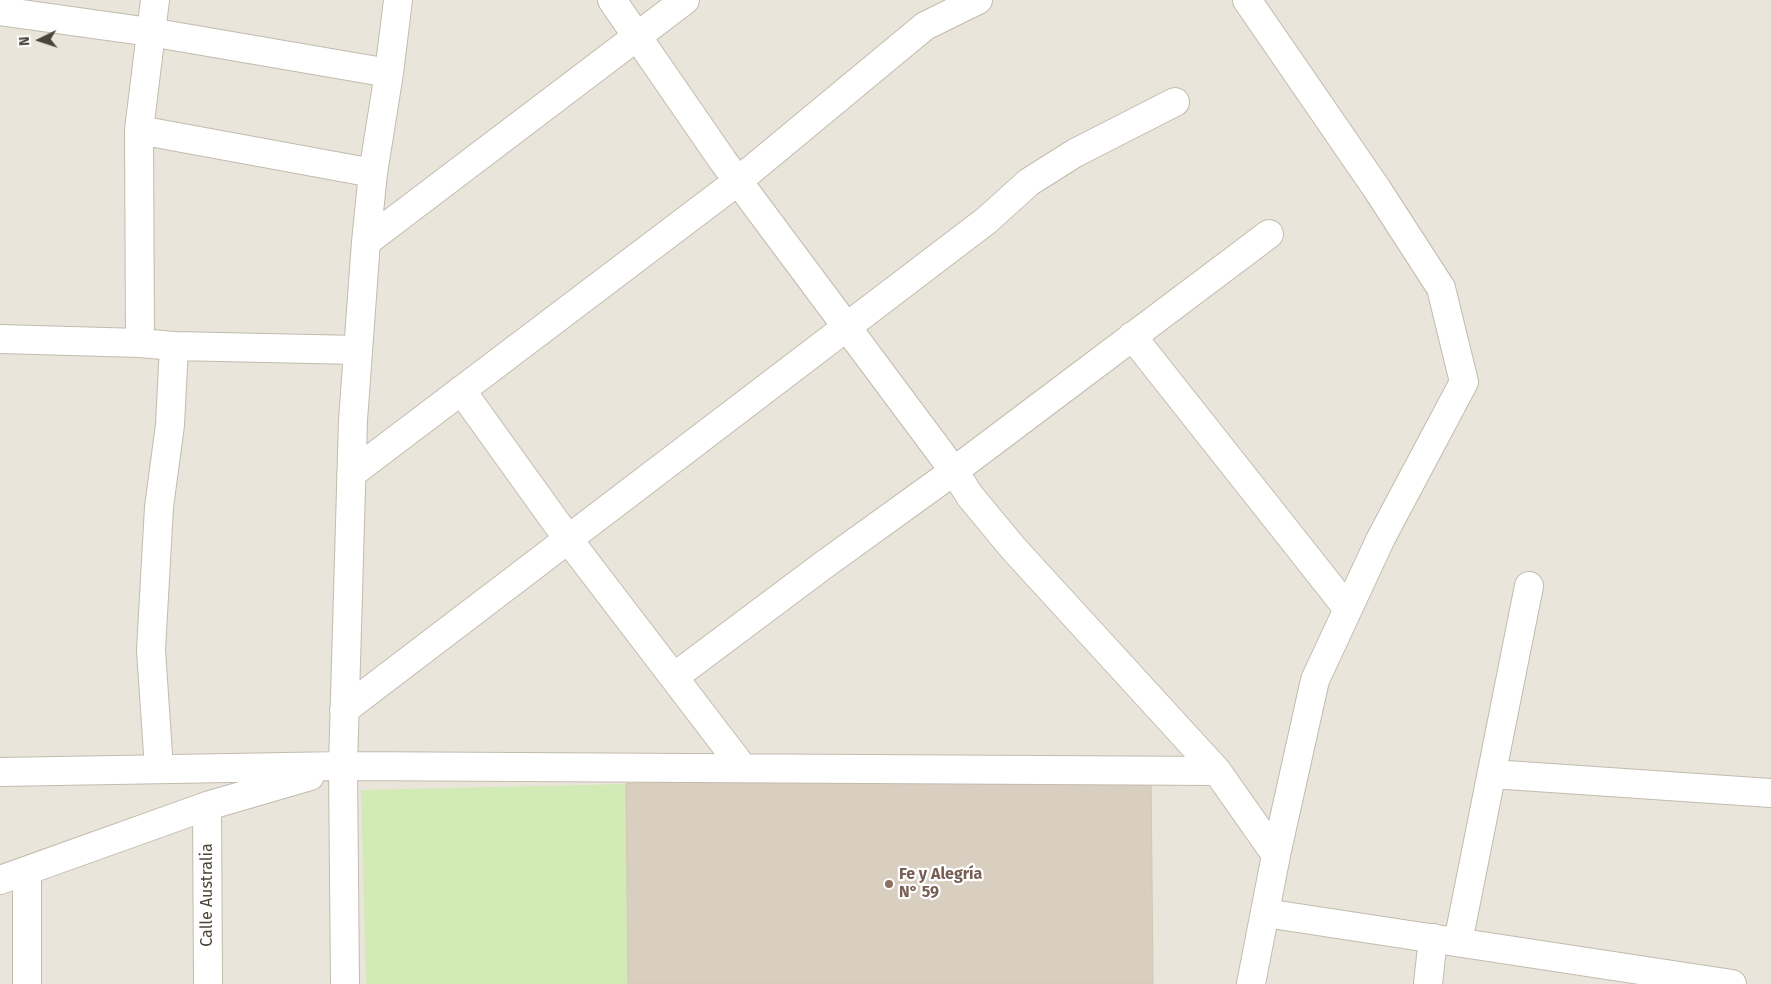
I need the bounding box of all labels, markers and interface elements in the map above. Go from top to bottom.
north arrow [15,15,65,65]
text: N [16,36,33,46]
street label: Calle Australia [198,843,218,947]
place label: Fe y Alegría N° 59 [899,865,982,903]
marker: Fe y Alegría N° 59 [883,878,895,890]

